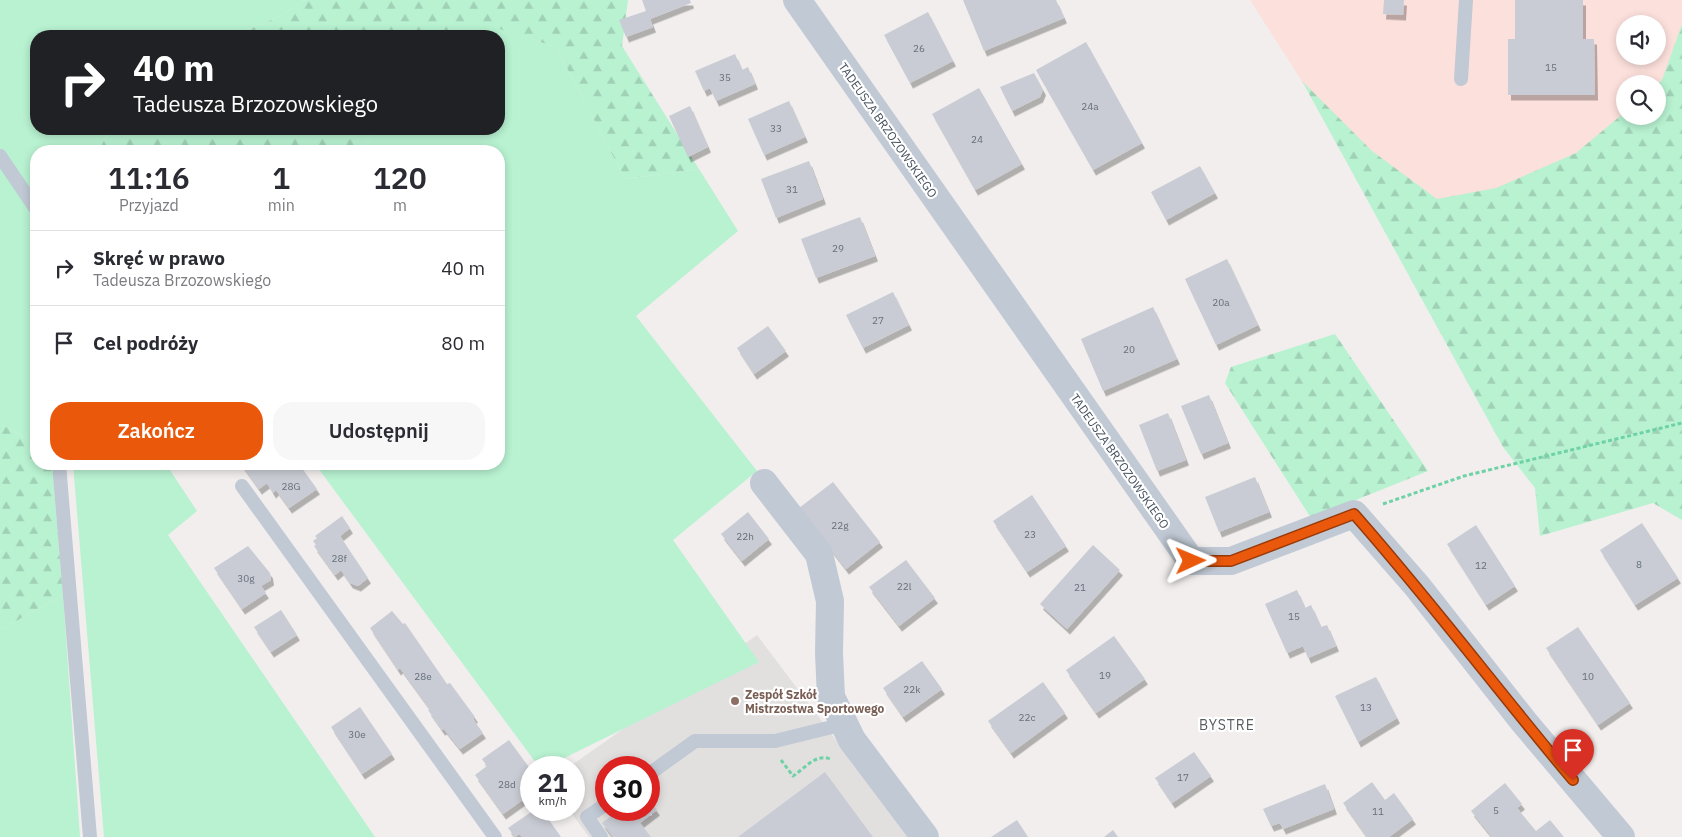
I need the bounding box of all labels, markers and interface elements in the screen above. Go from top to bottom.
map controls [1616,15,1666,125]
button: sound [1616,15,1666,65]
house number: 26 [913,42,925,55]
text: 40 m [133,45,215,91]
icon: right [50,50,115,115]
street label: TADEUSZA BRZOZOWSKIEGO [836,60,940,200]
house number: 15 [1545,61,1557,74]
house number: 35 [719,71,731,84]
button: search [1616,75,1666,125]
text: Tadeusza Brzozowskiego [133,89,378,118]
house number: 24a [1081,100,1099,113]
house number: 33 [770,122,782,135]
house number: 24 [971,133,983,146]
text: 11:16 [108,158,190,197]
text: 1 [272,158,290,197]
text: 120 [373,158,427,197]
house number: 31 [786,183,798,196]
text: Przyjazd [119,195,179,215]
text: min [268,195,295,215]
text: m [393,195,407,215]
house number: 29 [832,242,844,255]
text: Skręć w prawo [93,246,225,270]
icon: right [50,254,78,282]
text: 40 m [441,256,485,280]
text: Tadeusza Brzozowskiego [93,270,271,290]
house number: 20a [1212,296,1230,309]
house number: 27 [872,314,884,327]
icon: arrive [50,329,78,357]
text: Cel podróży [93,331,198,355]
text: 80 m [441,331,485,355]
house number: 20 [1123,343,1135,356]
street label: TADEUSZA BRZOZOWSKIEGO [1068,391,1172,531]
button: Zakończ [50,402,263,460]
button: Udostępnij [273,402,485,460]
house number: 28G [282,480,301,493]
house number: 22g [831,519,849,532]
house number: 23 [1024,528,1036,541]
house number: 22h [736,530,754,543]
position arrow [1164,534,1216,586]
house number: 28f [331,552,347,565]
house number: 8 [1636,558,1642,571]
house number: 12 [1475,559,1487,572]
house number: 30g [237,572,255,585]
house number: 22l [897,580,912,593]
house number: 21 [1074,581,1086,594]
house number: 15 [1288,610,1300,623]
house number: 19 [1099,669,1111,682]
house number: 28e [414,670,432,683]
house number: 10 [1582,670,1594,683]
house number: 22k [903,683,921,696]
place label: Zespół Szkół Mistrzostwa Sportowego [745,687,885,716]
marker: Zespół Szkół Mistrzostwa Sportowego [729,695,741,707]
house number: 13 [1360,701,1372,714]
house number: 22c [1018,711,1036,724]
district label: BYSTRE [1199,716,1255,734]
house number: 30e [348,728,366,741]
pin [1552,729,1594,780]
icon: arrive [1559,736,1587,764]
speed limit sign: 30 [595,756,660,821]
text: 21 [537,766,568,799]
house number: 17 [1177,771,1189,784]
house number: 28d [498,778,516,791]
text: km/h [538,793,567,808]
house number: 5 [1493,804,1499,817]
house number: 11 [1372,805,1384,818]

